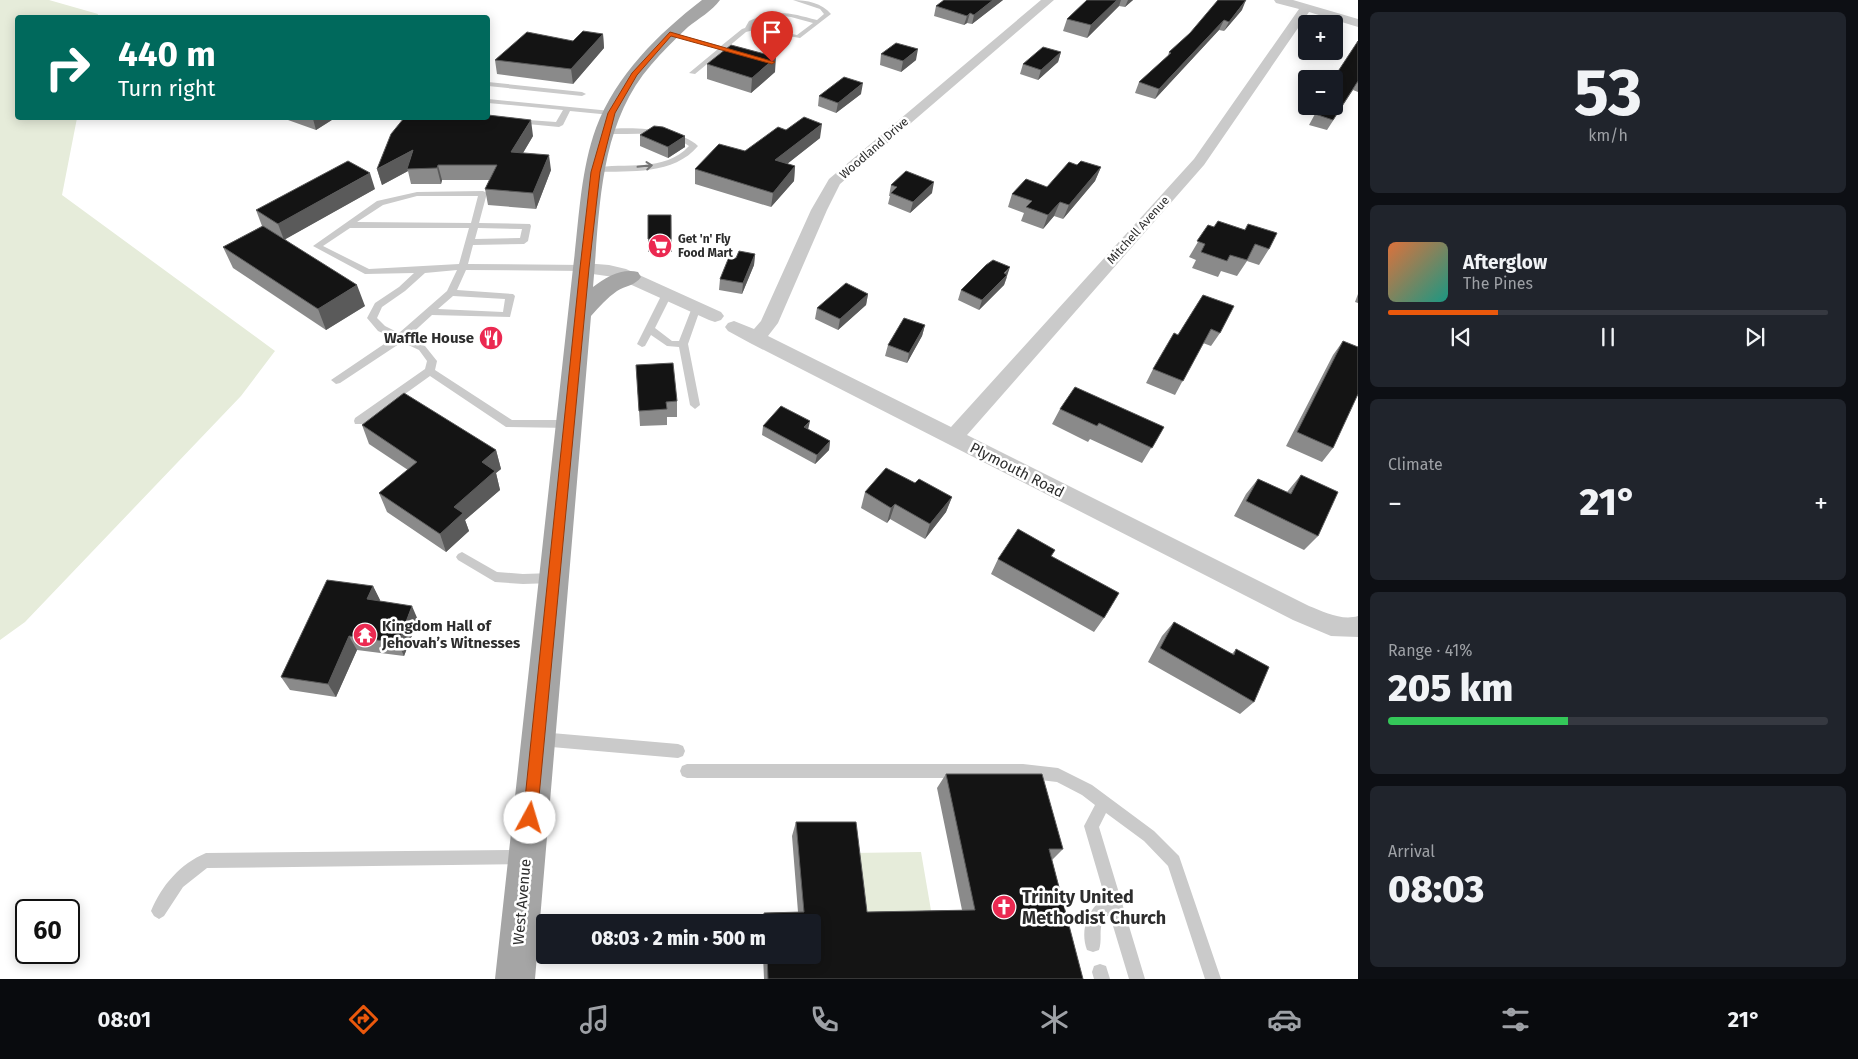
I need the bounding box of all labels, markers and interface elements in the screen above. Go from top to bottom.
pin [751,11,793,62]
map controls [1298,15,1343,115]
button: + [1298,15,1343,60]
icon: arrive [758,18,786,46]
text: 440 m [118,33,216,75]
icon: right [35,35,100,100]
text: 53 [1574,54,1642,132]
button: − [1298,70,1343,115]
text: Turn right [118,75,215,102]
street label: Woodland Drive [837,114,911,182]
text: km/h [1588,126,1628,145]
one-way arrow [636,161,652,171]
street label: Mitchell Avenue [1104,193,1172,267]
place label: Get 'n' Fly Food Mart [678,232,733,260]
supermarket icon: Get 'n' Fly Food Mart [647,233,673,259]
text: Afterglow [1463,251,1547,274]
text: The Pines [1463,274,1533,293]
icon: previous [1447,323,1475,351]
icon: pause [1594,323,1622,351]
icon: next [1741,323,1769,351]
restaurant icon: Waffle House [478,325,504,351]
place label: Waffle House [384,329,474,347]
street label: Plymouth Road [967,439,1067,501]
text: Climate [1388,455,1443,474]
text: 21° [1580,479,1636,525]
text: − [1388,487,1402,520]
text: + [1814,487,1828,520]
place label: Kingdom Hall of Jehovah’s Witnesses [381,617,520,652]
temple icon: Kingdom Hall of Jehovah’s Witnesses [352,622,378,648]
text: Range · 41% [1388,641,1472,660]
text: 205 km [1388,665,1513,711]
position arrow [503,791,555,843]
text: Arrival [1388,842,1435,861]
street label: West Avenue [509,858,535,946]
text: 08:03 [1388,866,1484,912]
place label: Trinity United Methodist Church [1022,886,1166,929]
church icon: Trinity United Methodist Church [991,894,1017,920]
speed limit sign: 60 [15,899,80,964]
text: 08:03 · 2 min · 500 m [591,927,766,950]
icon: directions [346,1002,381,1037]
icon: music [577,1002,612,1037]
icon: phone [807,1002,842,1037]
icon: climate [1037,1002,1072,1037]
icon: car [1267,1002,1302,1037]
icon: filters [1498,1002,1533,1037]
text: 08:01 [98,1006,151,1033]
text: 21° [1728,1006,1760,1033]

